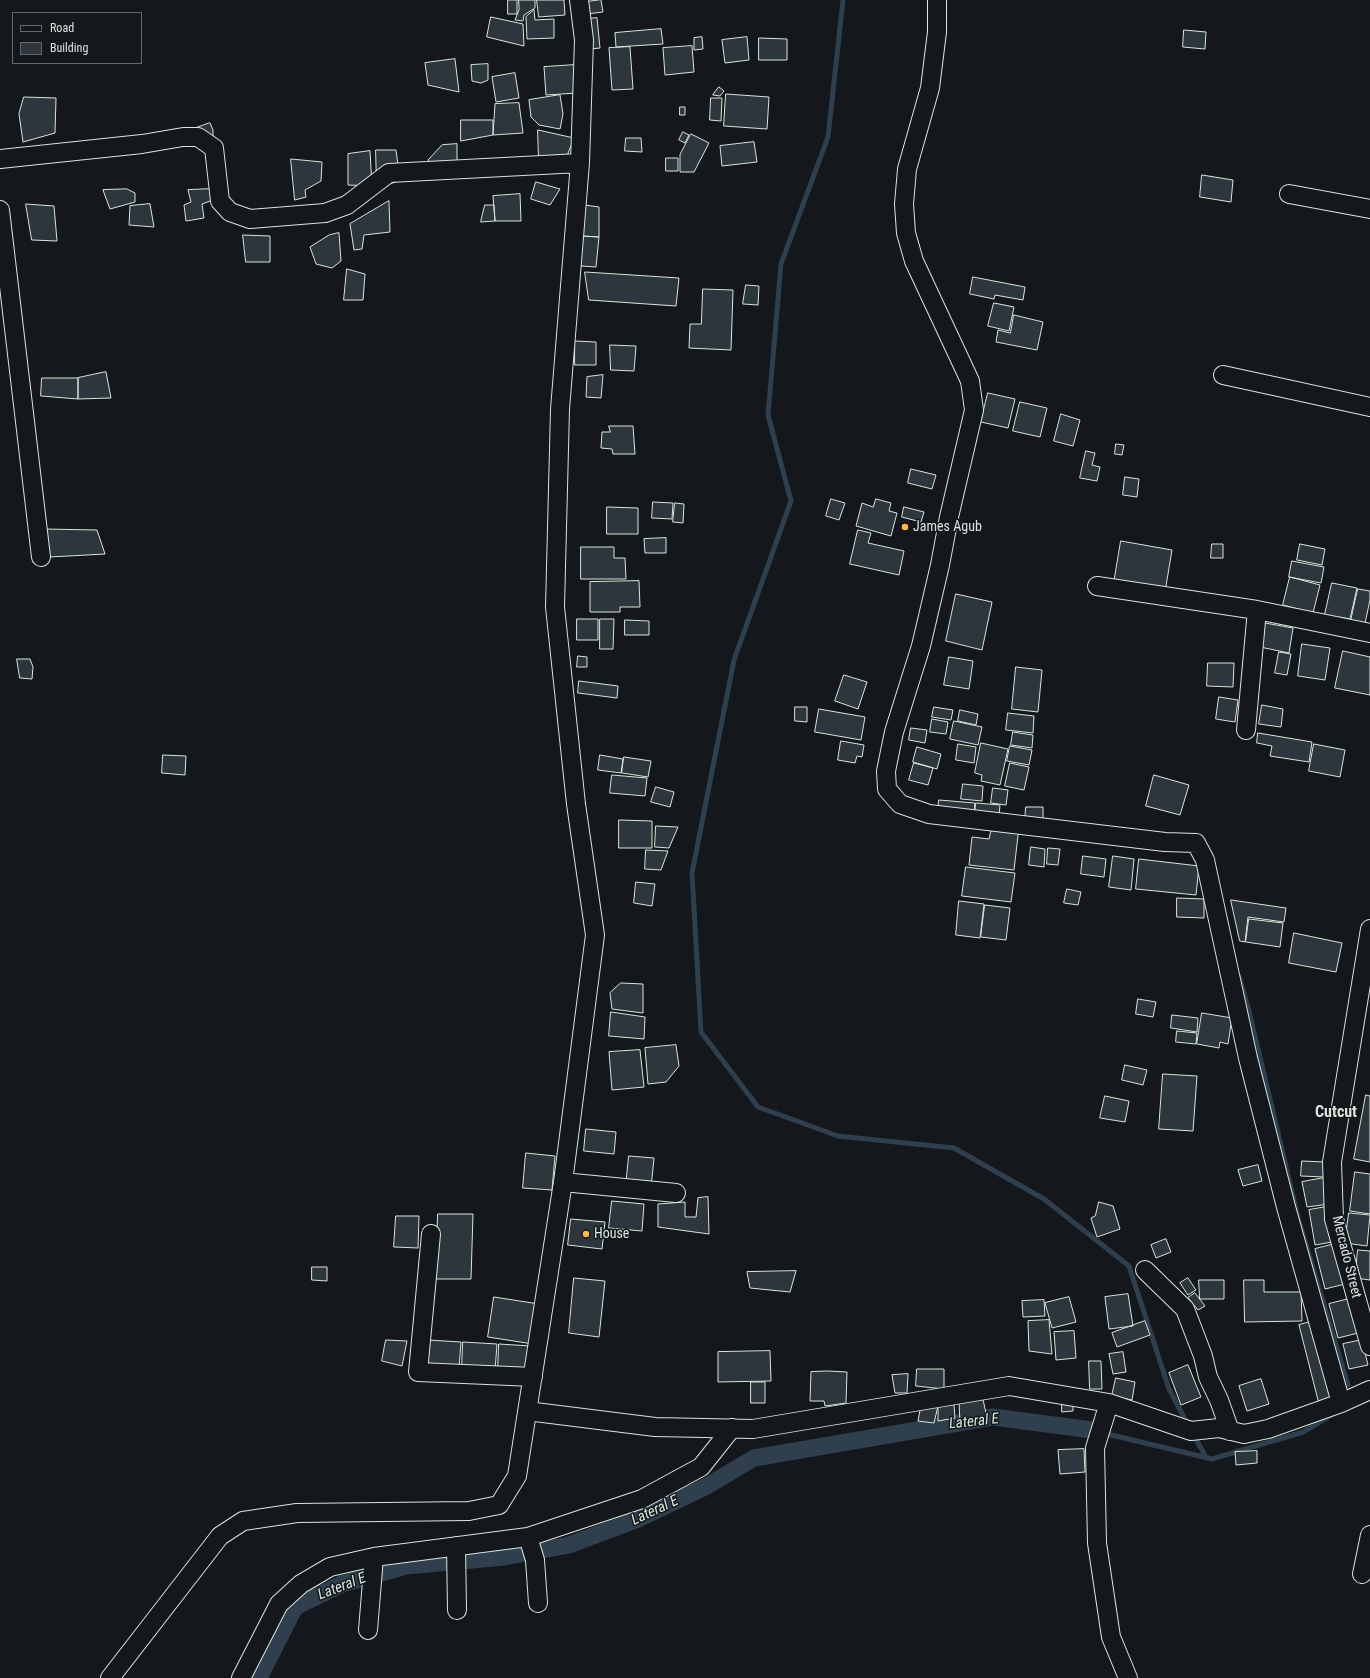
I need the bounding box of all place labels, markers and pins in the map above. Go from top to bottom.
place label: James Agub [913,519,982,535]
marker: James Agub [900,522,910,532]
place label: House [594,1226,629,1242]
marker: House [581,1229,591,1239]

